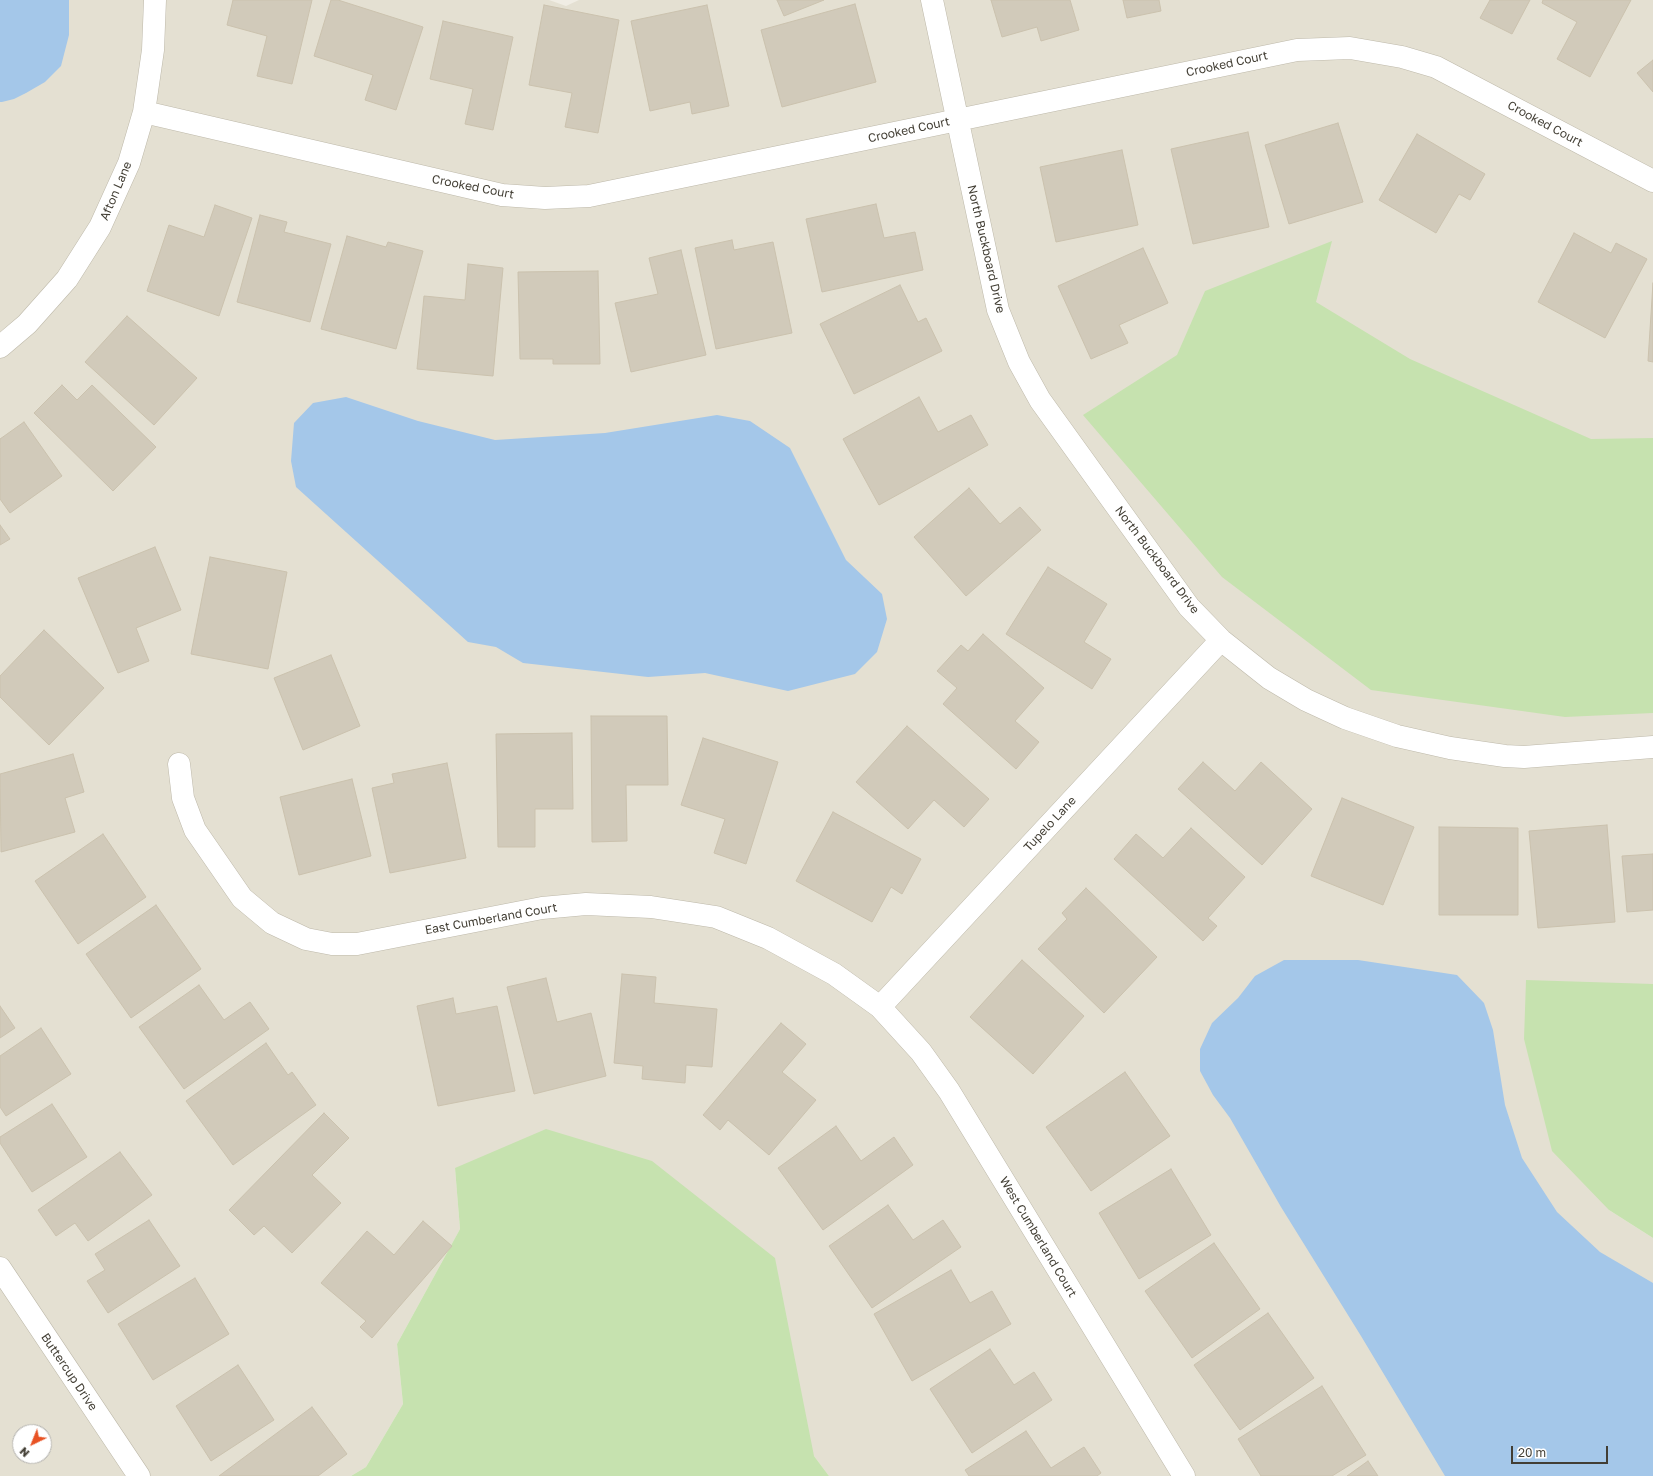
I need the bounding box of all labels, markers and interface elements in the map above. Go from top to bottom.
street label: Crooked Court [1185,48,1269,80]
street label: Crooked Court [1505,98,1585,150]
street label: Crooked Court [867,114,951,146]
street label: Afton Lane [97,159,135,223]
street label: Crooked Court [431,172,515,202]
street label: North Buckboard Drive [964,184,1008,314]
street label: North Buckboard Drive [1112,503,1202,617]
street label: Tupelo Lane [1021,794,1079,854]
street label: East Cumberland Court [424,900,558,938]
street label: West Cumberland Court [996,1174,1080,1300]
street label: Buttercup Drive [38,1331,100,1413]
north arrow [12,1424,52,1464]
scale bar [1513,1438,1610,1464]
text: N [17,1445,32,1460]
text: 20 m [1518,1445,1546,1460]

